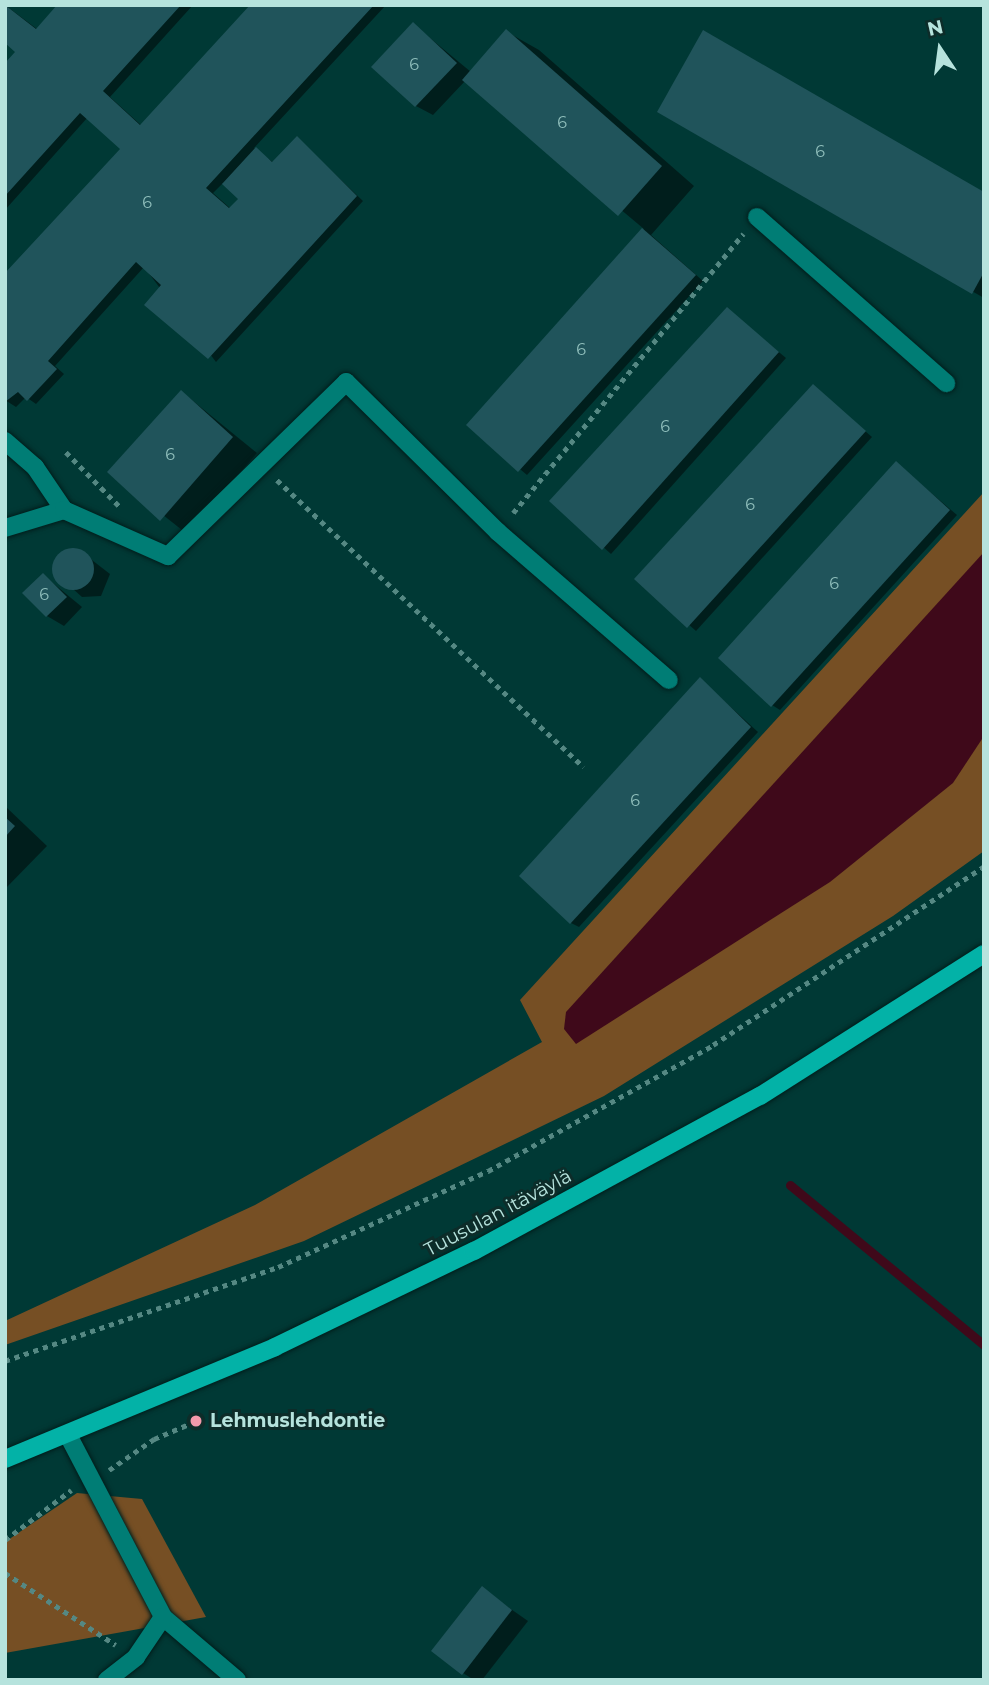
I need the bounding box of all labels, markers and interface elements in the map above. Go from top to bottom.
north arrow [905,14,975,84]
text: N [925,15,945,41]
house number: 6 [409,55,419,75]
house number: 6 [557,113,567,133]
house number: 6 [815,142,825,162]
house number: 6 [142,193,152,213]
house number: 6 [576,340,586,360]
house number: 6 [660,417,670,437]
house number: 6 [165,445,175,465]
house number: 6 [745,495,755,515]
house number: 6 [829,574,839,594]
house number: 6 [39,585,49,605]
house number: 6 [630,791,640,811]
street label: Tuusulan itäväylä [421,1165,575,1261]
place label: Lehmuslehdontie [210,1410,385,1432]
marker: Lehmuslehdontie [188,1413,204,1429]

